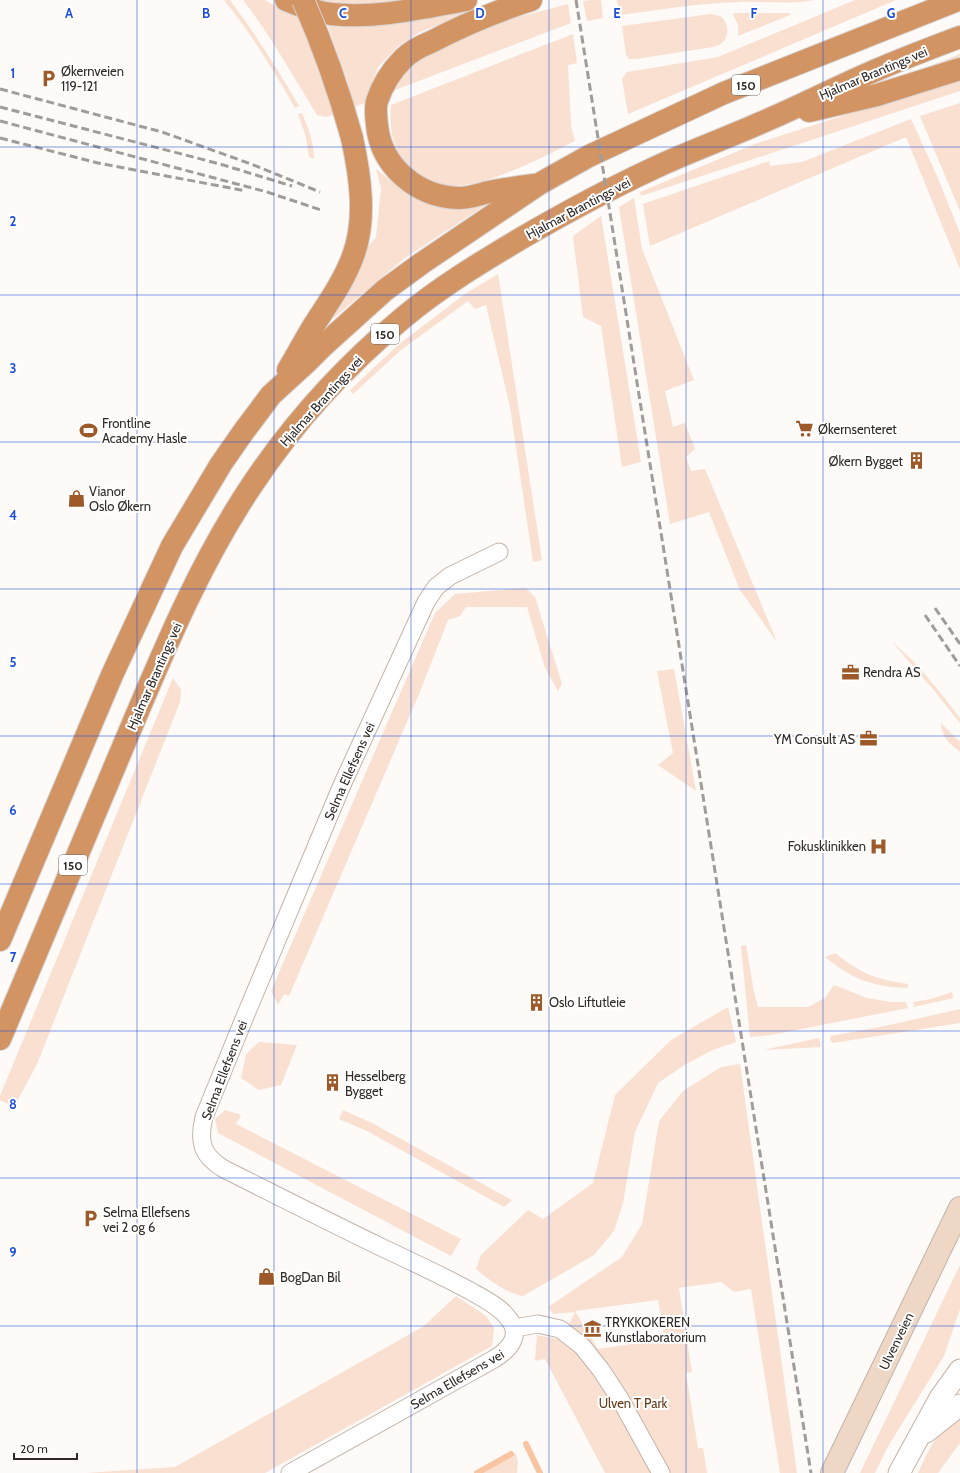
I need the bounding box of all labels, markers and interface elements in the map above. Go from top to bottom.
text: A [65,5,74,21]
text: B [202,5,210,21]
text: C [339,5,347,21]
text: D [475,5,485,21]
text: E [613,5,621,21]
text: F [751,5,758,21]
text: G [887,5,896,21]
street label: Hjalmar Brantings vei [817,43,930,104]
place label: Økernveien 119-121 [61,63,124,94]
text: 1 [11,65,15,81]
parking icon: Økernveien 119-121 [38,68,58,88]
road number: 150 [732,75,760,95]
street label: Hjalmar Brantings vei [523,174,633,243]
text: 2 [10,213,17,229]
road number: 150 [371,324,399,344]
street label: Hjalmar Brantings vei [276,353,366,450]
text: 3 [9,360,17,376]
place label: Frontline Academy Hasle [102,415,187,446]
supermarket icon: Økernsenteret [795,419,815,439]
sports icon: Frontline Academy Hasle [79,420,99,440]
place label: Økernsenteret [818,421,897,437]
building icon: Økern Bygget [906,451,926,471]
place label: Økern Bygget [829,453,904,469]
place label: Vianor Oslo Økern [89,483,151,514]
shop icon: Vianor Oslo Økern [66,488,86,508]
text: 4 [9,507,17,523]
street label: Hjalmar Brantings vei [123,620,186,733]
text: 5 [10,654,17,670]
office icon: Rendra AS [840,662,860,682]
place label: Rendra AS [863,664,921,680]
street label: Selma Ellefsens vei [320,720,378,822]
office icon: YM Consult AS [858,729,878,749]
place label: YM Consult AS [773,731,855,747]
text: 6 [9,802,17,818]
hospital icon: Fokusklinikken [869,836,889,856]
place label: Fokusklinikken [788,838,866,854]
road number: 150 [59,855,87,875]
text: 7 [10,949,17,965]
building icon: Oslo Liftutleie [526,992,546,1012]
place label: Oslo Liftutleie [549,994,626,1010]
street label: Selma Ellefsens vei [198,1018,250,1122]
place label: Hesselberg Bygget [345,1068,406,1099]
building icon: Hesselberg Bygget [322,1073,342,1093]
text: 8 [9,1096,17,1112]
place label: Selma Ellefsens vei 2 og 6 [103,1204,190,1235]
parking icon: Selma Ellefsens vei 2 og 6 [80,1209,100,1229]
text: 9 [9,1244,17,1260]
shop icon: BogDan Bil [257,1267,277,1287]
place label: BogDan Bil [280,1269,341,1285]
street label: Ulvenveien [875,1310,917,1372]
place label: TRYKKOKEREN Kunstlaboratorium [605,1314,706,1345]
museum icon: TRYKKOKEREN Kunstlaboratorium [582,1319,602,1339]
street label: Selma Ellefsens vei [407,1346,507,1412]
park label: Ulven T Park [599,1395,667,1411]
scale bar [14,1435,77,1461]
text: 20 m [20,1441,48,1456]

